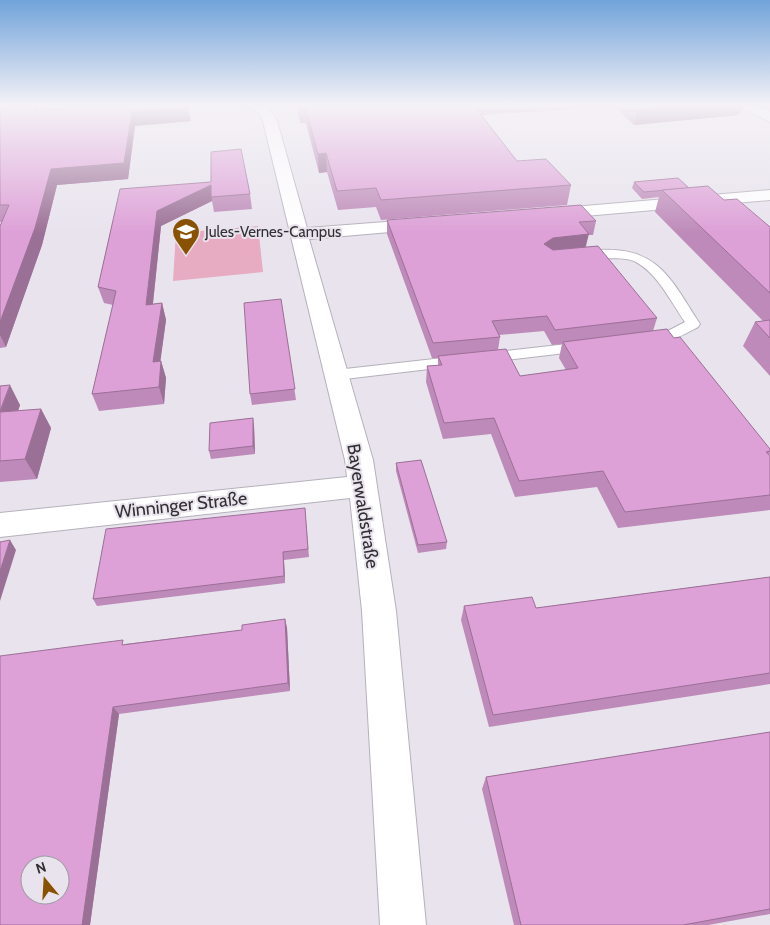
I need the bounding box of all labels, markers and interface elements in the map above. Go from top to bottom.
school or university icon: Jules-Vernes-Campus [171,217,201,256]
place label: Jules-Vernes-Campus [204,223,341,241]
street label: Bayerwaldstraße [342,442,384,570]
street label: Winninger Straße [114,487,248,523]
north arrow [20,855,70,905]
text: N [33,858,48,878]

